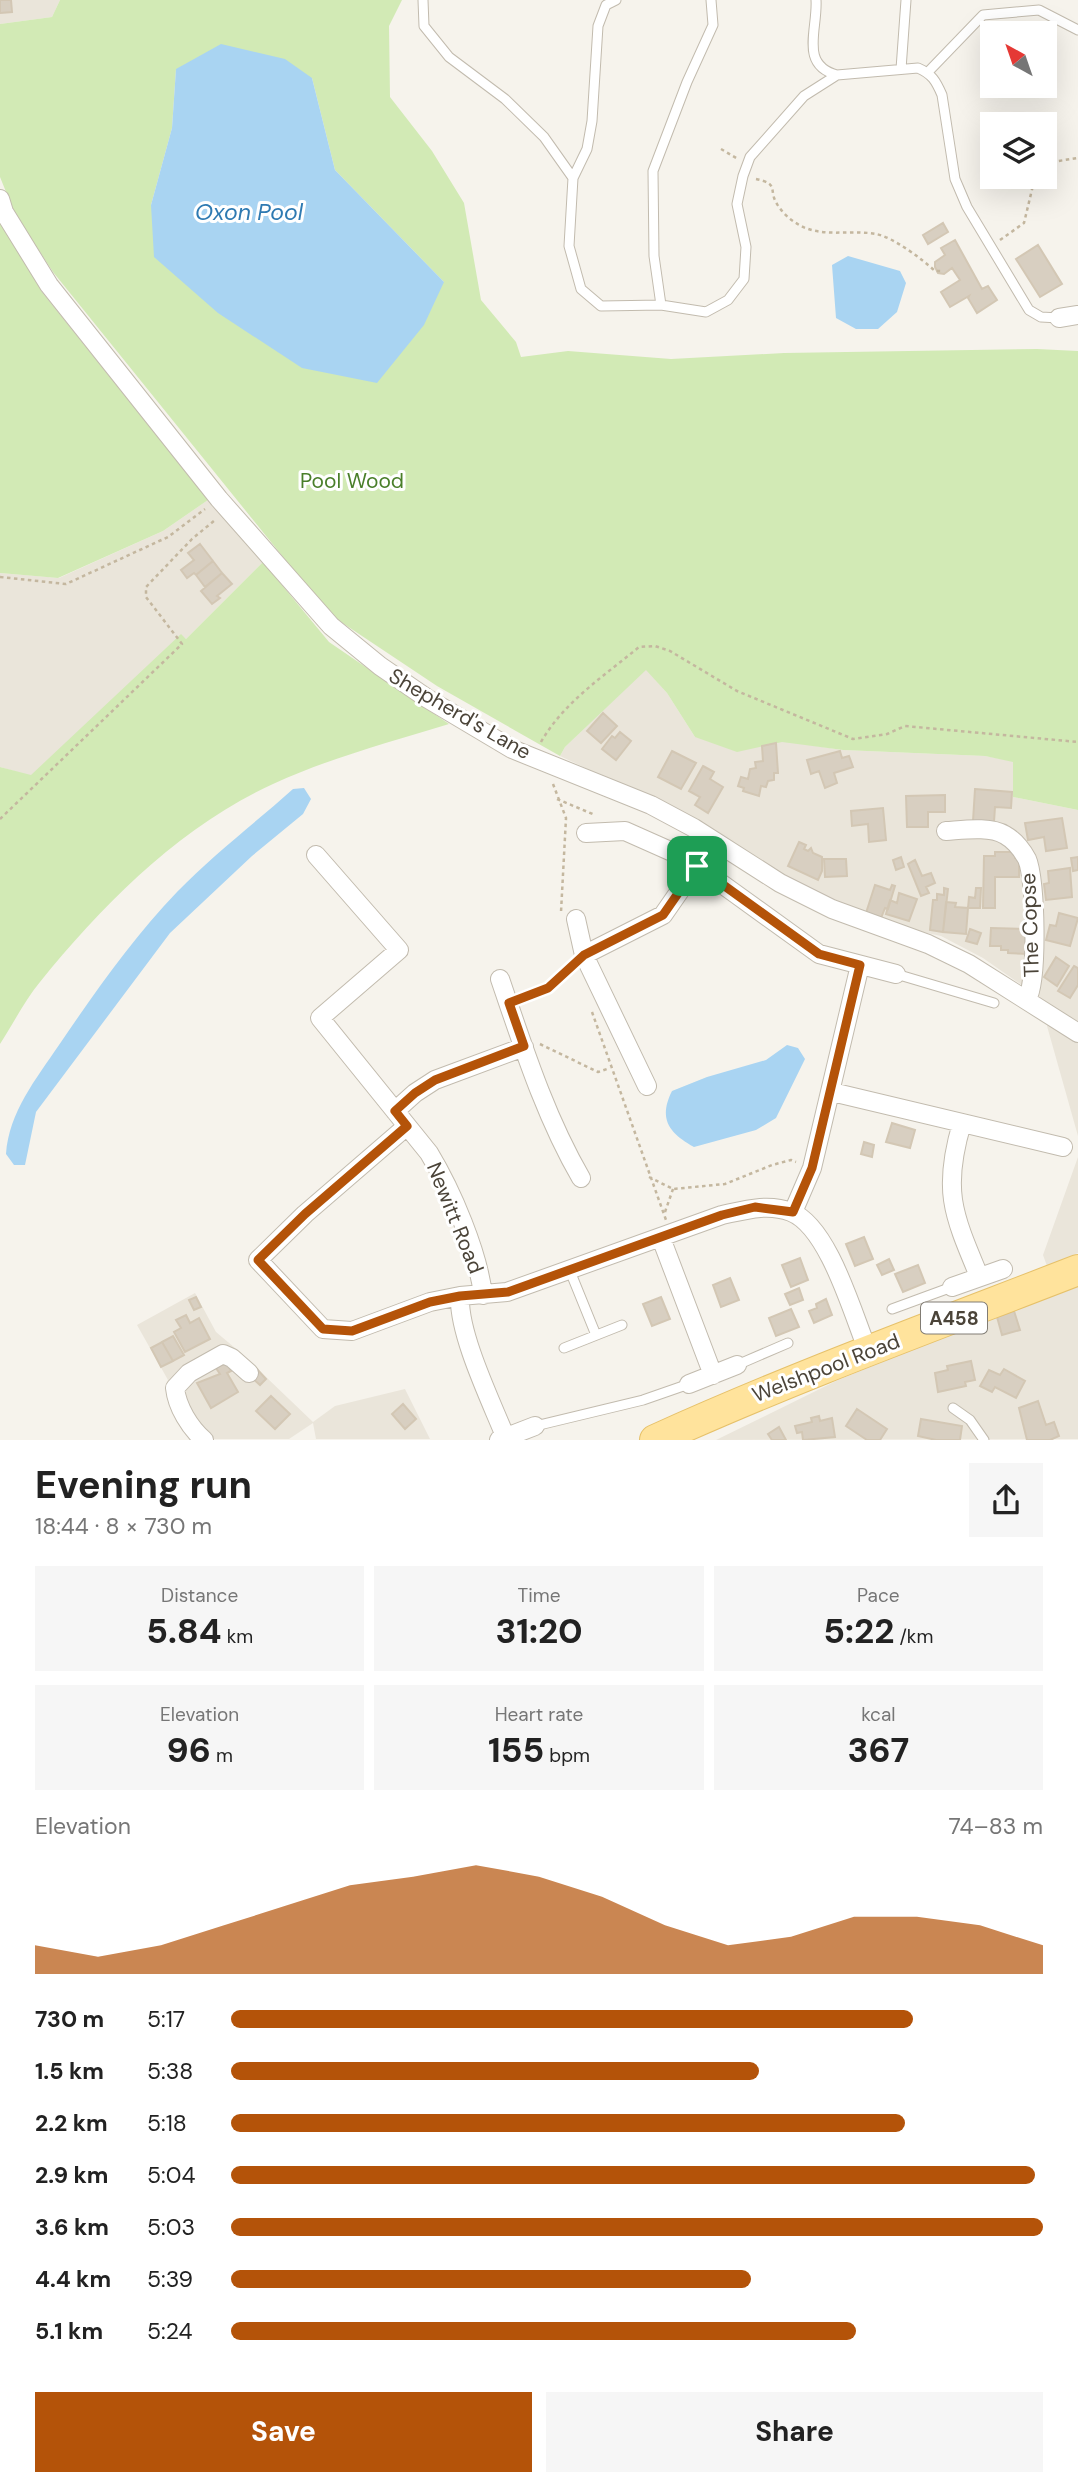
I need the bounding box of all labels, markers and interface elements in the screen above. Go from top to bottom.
north arrow [980,21,1057,98]
map controls [980,21,1057,189]
button: layers [980,112,1057,189]
water label: Oxon Pool [195,197,304,227]
park label: Pool Wood [300,467,404,495]
street label: Shepherd's Lane [384,662,536,766]
pin [667,836,727,896]
icon: arrive [678,847,716,885]
street label: The Copse [1014,872,1046,978]
street label: Newitt Road [420,1158,490,1278]
road number: A458 [921,1302,987,1334]
street label: Welshpool Road [748,1327,904,1409]
text: Evening run [35,1460,252,1510]
button: share [969,1463,1043,1537]
text: 18:44 · 8 × 730 m [35,1511,212,1541]
text: Distance [161,1583,238,1608]
text: Time [518,1583,560,1608]
text: Pace [857,1583,900,1608]
text: 5.84 [146,1608,222,1654]
text: 31:20 [495,1608,583,1654]
text: 5:22 [823,1608,894,1654]
text: km [222,1624,253,1649]
text: /km [894,1624,933,1649]
text: Elevation [160,1702,239,1727]
text: Heart rate [495,1702,583,1727]
text: kcal [861,1702,896,1727]
text: 96 [166,1727,211,1773]
text: 155 [488,1727,544,1773]
text: 367 [847,1727,909,1773]
text: m [211,1743,233,1768]
text: bpm [544,1743,590,1768]
text: Elevation [35,1811,131,1841]
text: 74–83 m [949,1811,1043,1841]
text: 730 m [35,2004,104,2034]
text: 5:17 [147,2004,185,2034]
text: 1.5 km [35,2056,104,2086]
text: 5:38 [147,2056,193,2086]
text: 2.2 km [35,2108,108,2138]
text: 5:18 [147,2108,187,2138]
text: 2.9 km [35,2160,108,2190]
text: 5:04 [147,2160,195,2190]
text: 3.6 km [35,2212,109,2242]
text: 5:03 [147,2212,195,2242]
text: 4.4 km [35,2264,111,2294]
text: 5:39 [147,2264,193,2294]
text: 5.1 km [35,2316,103,2346]
text: 5:24 [147,2316,193,2346]
button: Save [35,2392,532,2472]
button: Share [546,2392,1043,2472]

